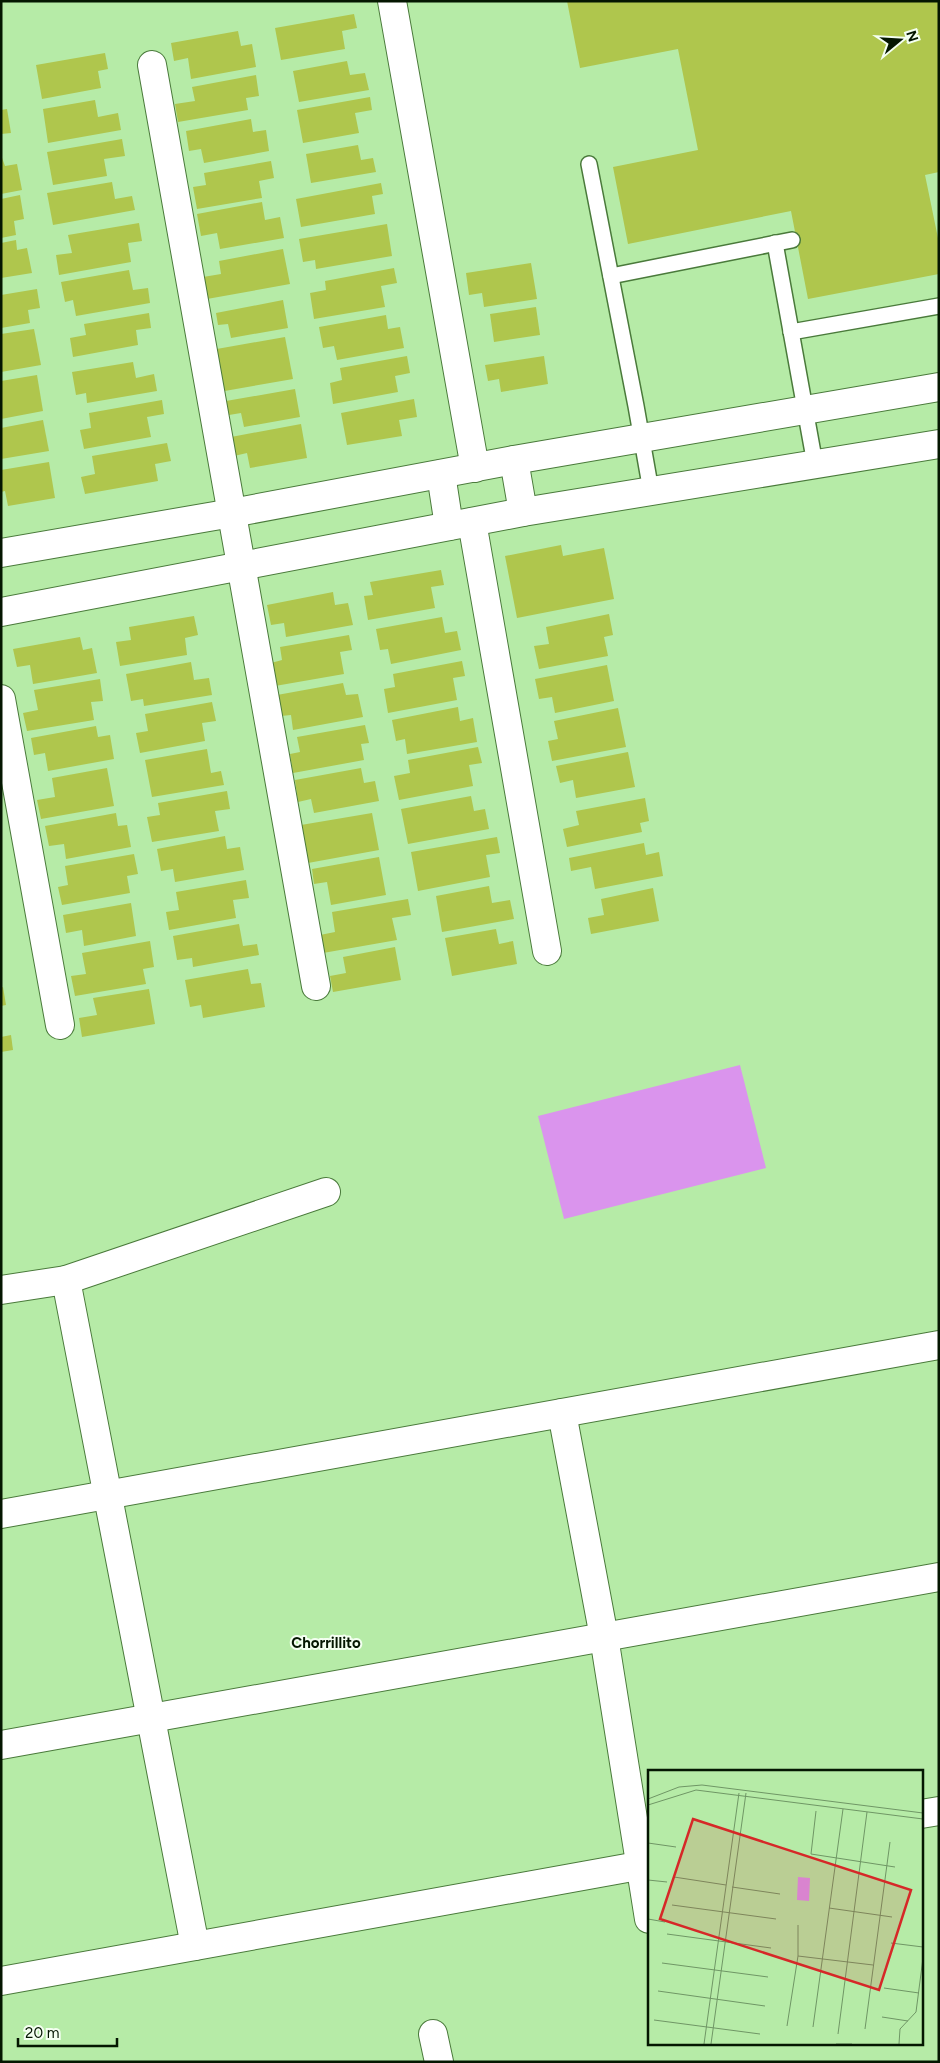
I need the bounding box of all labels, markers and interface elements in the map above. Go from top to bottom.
north arrow [875,15,925,65]
text: N [902,28,922,44]
district label: Chorrillito [291,1634,361,1652]
inset map [648,1770,922,2046]
scale bar [18,2016,116,2048]
text: 20 m [25,2024,59,2042]

